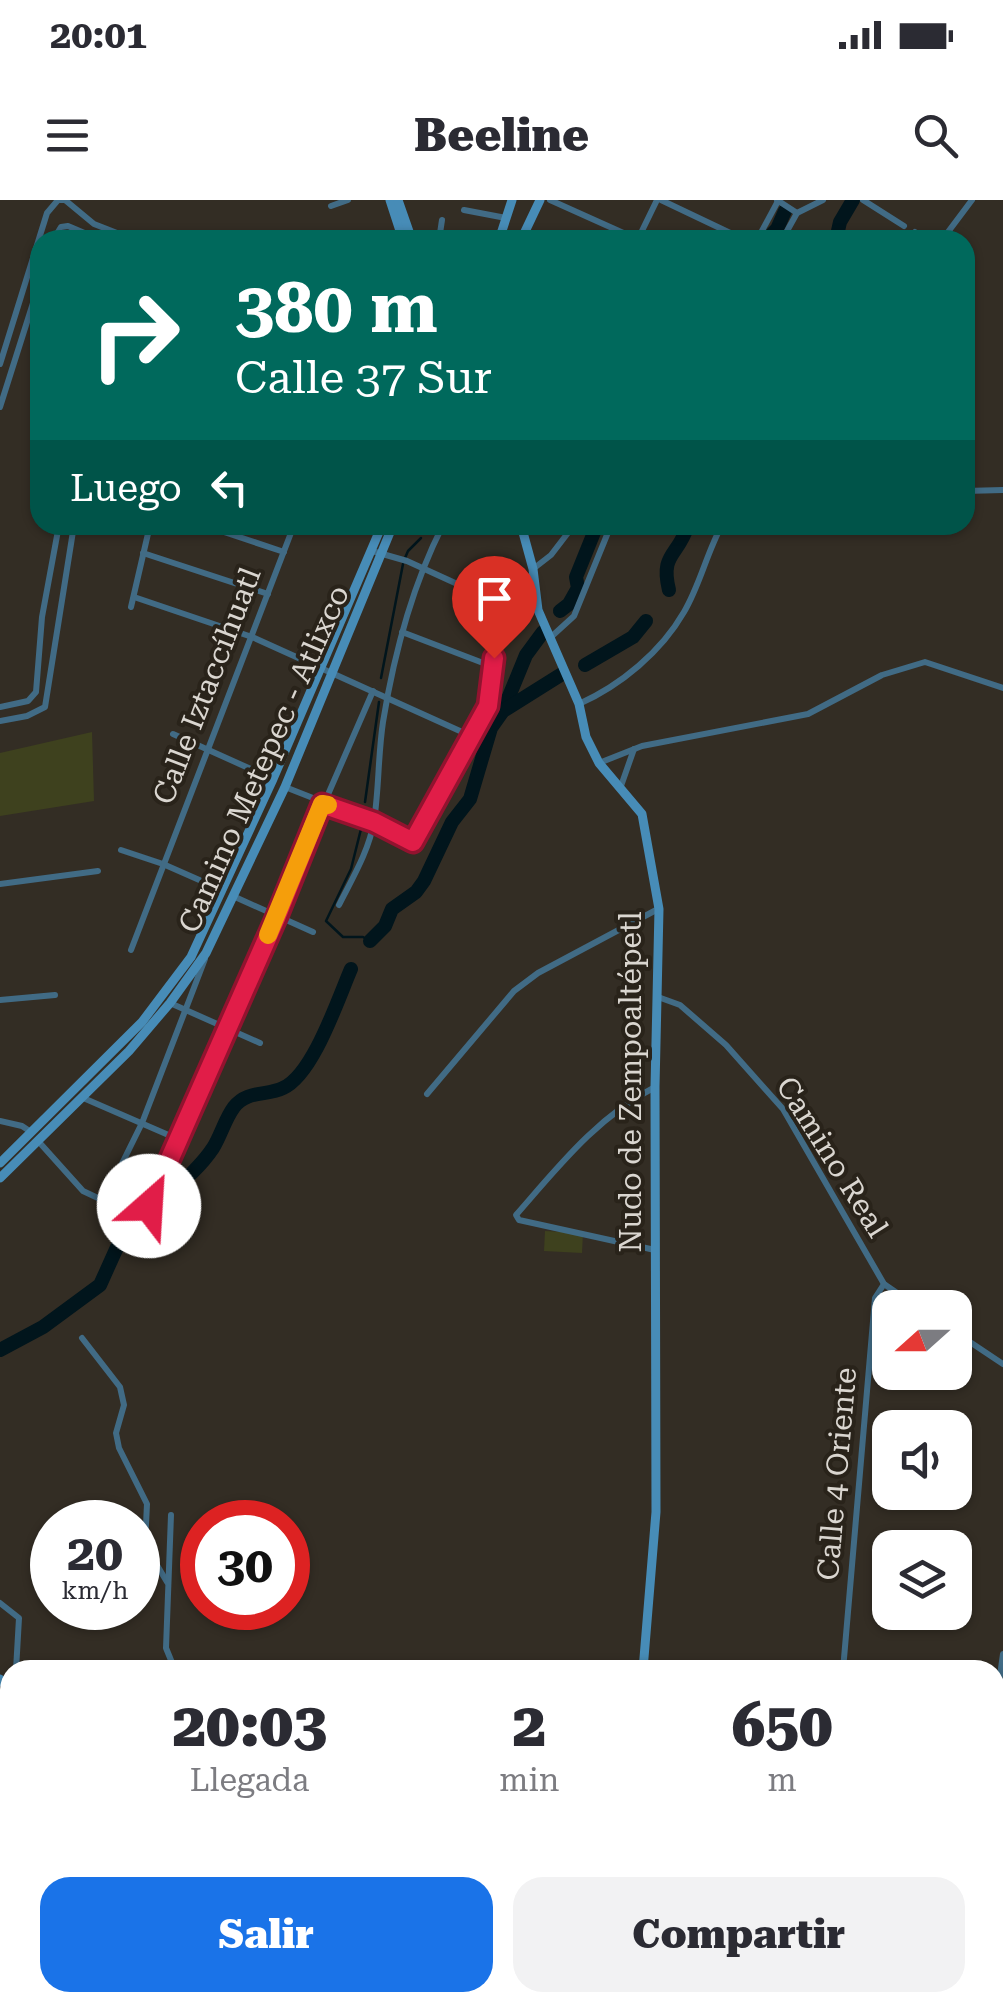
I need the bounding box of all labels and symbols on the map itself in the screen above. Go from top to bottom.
pin [452,556,537,659]
street label: Calle Iztaccíhuatl [145,563,268,809]
street label: Camino Metepec - Atlixco [171,580,356,938]
street label: Nudo de Zempoaltépetl [613,912,648,1252]
street label: Camino Real [769,1070,896,1243]
position arrow [97,1154,201,1258]
north arrow [872,1290,972,1390]
street label: Calle 4 Oriente [810,1366,863,1582]
speed limit sign: 30 [180,1500,310,1630]

